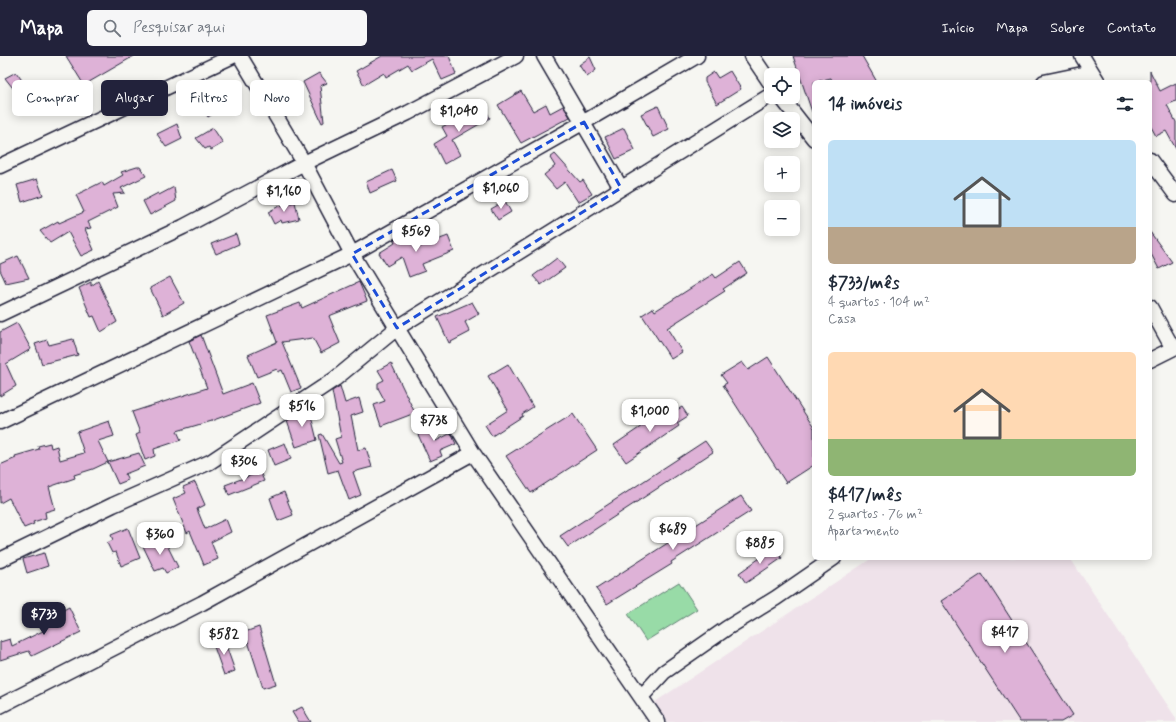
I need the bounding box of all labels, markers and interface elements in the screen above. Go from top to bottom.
search box [87,10,367,46]
text: Mapa [20,16,63,41]
icon: search [101,17,123,39]
text: Pesquisar aqui [133,18,225,38]
text: Início [941,19,974,37]
text: Mapa [996,19,1028,37]
text: Sobre [1050,19,1085,37]
text: Contato [1107,19,1156,37]
map controls [764,68,800,236]
button: locate [764,68,800,104]
chip: Comprar [12,80,93,116]
chip: Alugar [101,80,168,116]
chip: Filtros [176,80,242,116]
chip: Novo [250,80,304,116]
text: 14 imóveis [828,93,902,115]
icon: filters [1114,93,1136,115]
pin: $1,040 [426,99,492,133]
text: $1,040 [440,103,478,120]
button: layers [764,112,800,148]
button: + [764,156,800,192]
icon: home [946,166,1018,238]
pin: $1,060 [468,176,534,210]
pin: $1,160 [251,179,317,213]
text: $1,060 [482,180,520,197]
text: $1,160 [266,183,302,200]
button: − [764,200,800,236]
pin: $569 [392,219,440,253]
text: $569 [401,223,431,240]
text: $733/mês [828,272,899,294]
text: 4 quartos · 104 m² [828,294,930,311]
text: Casa [828,311,856,328]
icon: home [946,378,1018,450]
pin: $516 [278,394,326,428]
text: $516 [288,398,316,415]
pin: $1,000 [617,399,683,433]
text: $1,000 [631,403,669,420]
pin: $738 [410,408,458,442]
text: $738 [420,412,448,429]
pin: $306 [220,449,268,483]
text: $306 [230,453,258,470]
text: $417/mês [828,484,902,506]
text: 2 quartos · 76 m² [828,506,923,523]
pin: $689 [649,517,697,551]
text: $689 [659,521,687,538]
pin: $360 [136,522,184,556]
text: Apartamento [828,523,899,540]
text: $360 [146,526,174,543]
pin: $885 [736,531,784,565]
text: $885 [745,535,775,552]
pin: $733 [20,602,68,636]
text: $733 [31,606,57,623]
pin: $417 [981,620,1029,654]
pin: $582 [200,622,248,656]
text: $417 [991,624,1019,641]
text: $582 [209,626,239,643]

